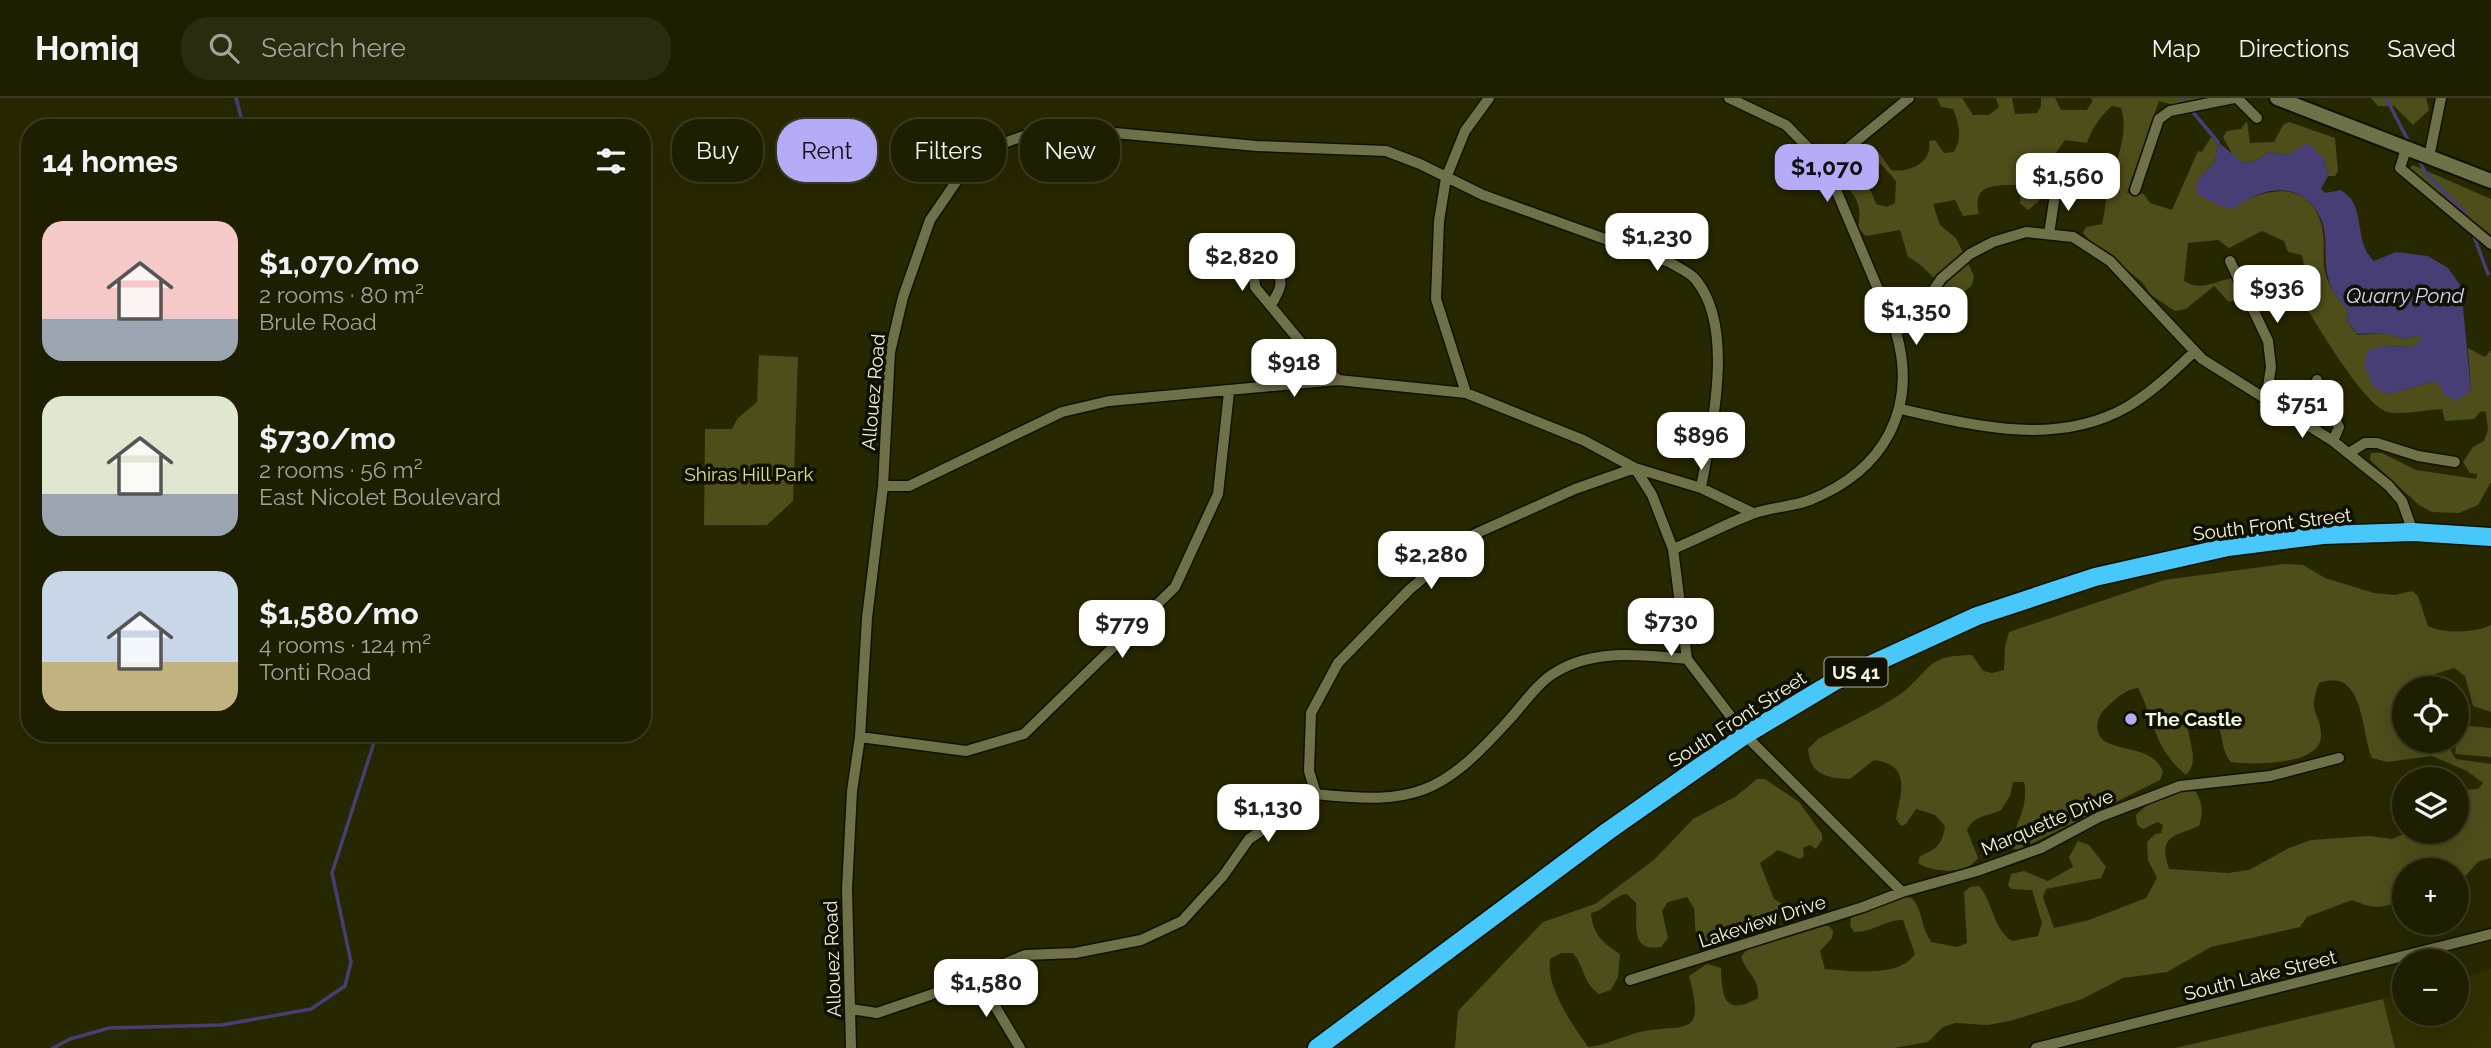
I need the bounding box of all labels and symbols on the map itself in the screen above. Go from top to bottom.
pin: $1,070 [1770,144,1884,204]
pin: $1,560 [2011,153,2125,213]
pin: $1,230 [1600,214,1714,273]
pin: $2,820 [1185,234,1299,293]
pin: $936 [2236,266,2318,325]
water label: Quarry Pond [2346,283,2464,308]
pin: $1,350 [1859,288,1973,347]
street label: Allouez Road [857,333,889,451]
pin: $918 [1253,340,1335,399]
pin: $751 [2261,380,2343,440]
pin: $896 [1660,412,1742,472]
park label: Shiras Hill Park [684,463,814,485]
street label: South Front Street [2192,503,2353,545]
pin: $2,280 [1374,532,1488,591]
pin: $730 [1630,598,1712,658]
pin: $779 [1081,601,1163,660]
road number: US 41 [1825,658,1888,686]
street label: South Front Street [1664,666,1810,772]
place label: The Castle [2145,708,2242,730]
marker: The Castle [2123,711,2139,727]
pin: $1,130 [1211,784,1325,844]
street label: Marquette Drive [1978,784,2116,860]
street label: Lakeview Drive [1696,890,1828,952]
street label: Allouez Road [819,900,845,1018]
street label: South Lake Street [2182,945,2339,1005]
pin: $1,580 [929,960,1043,1019]

